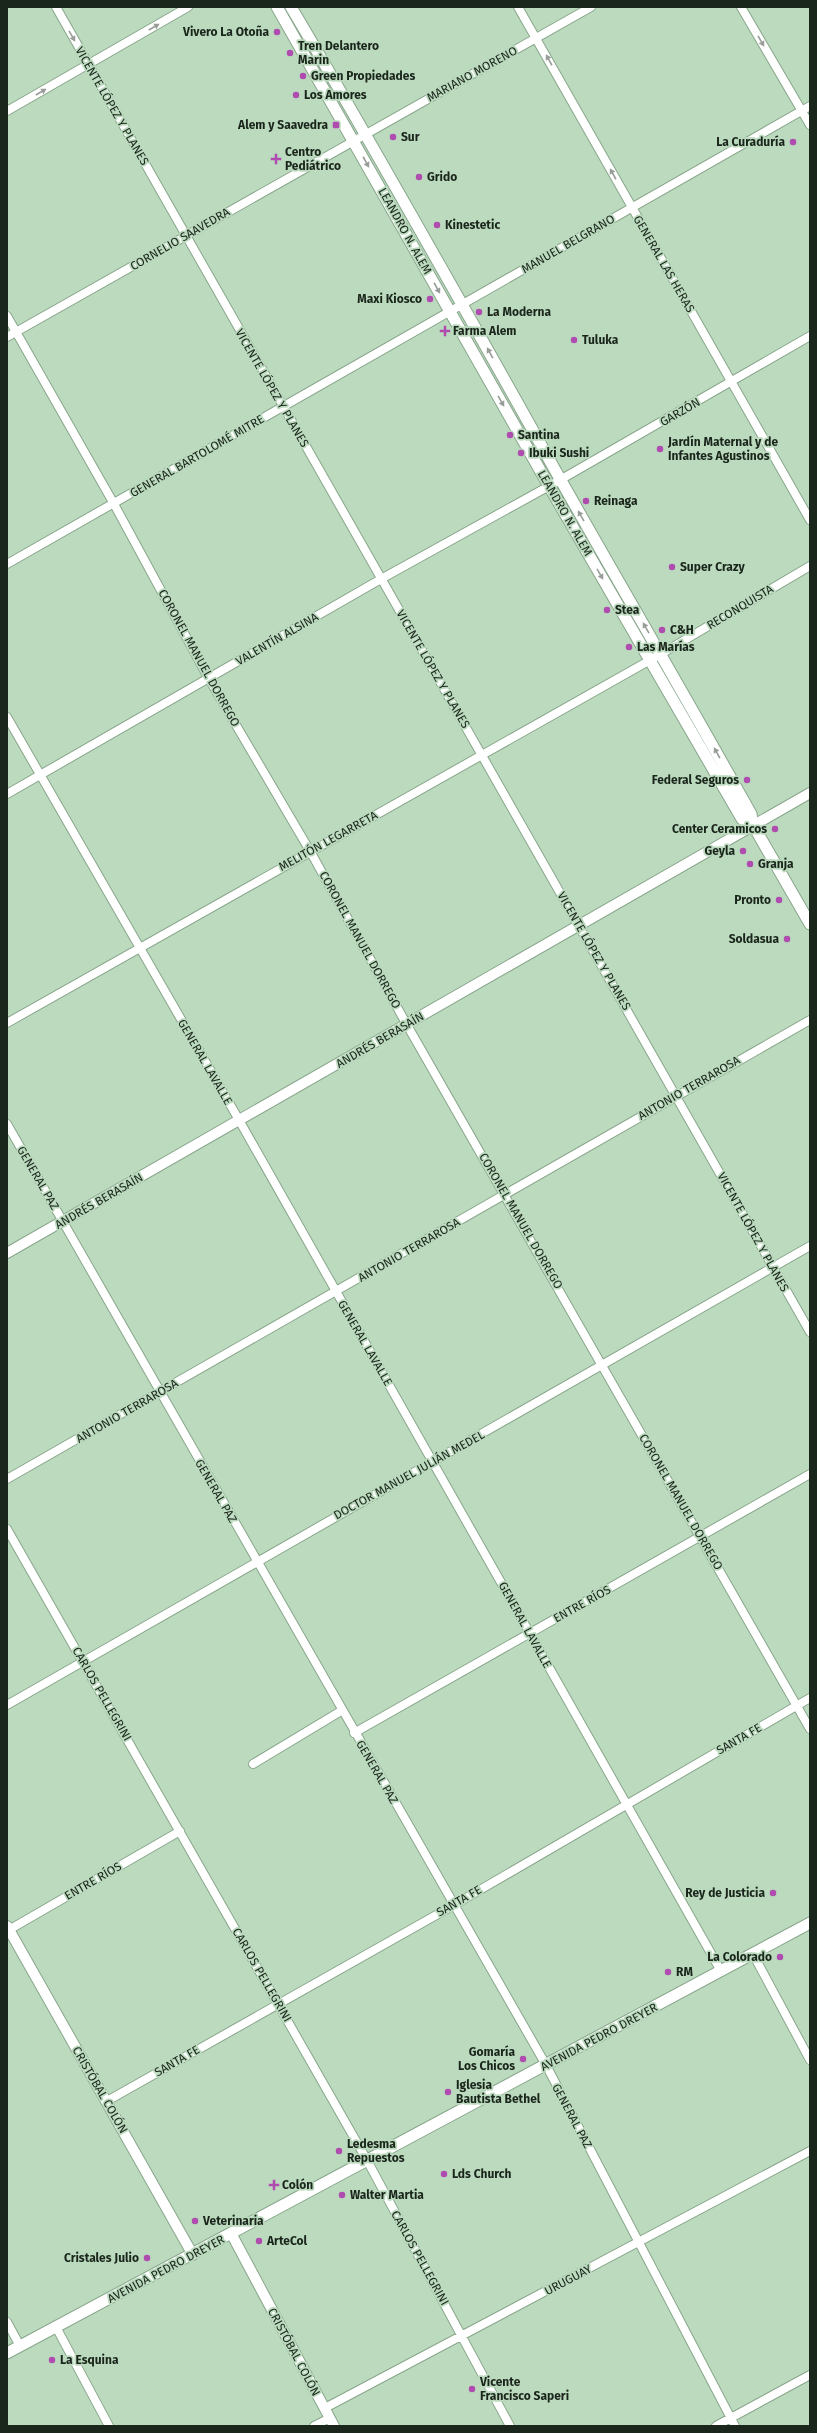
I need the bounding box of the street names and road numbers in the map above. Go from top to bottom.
street label: MARIANO MORENO [424,43,520,105]
street label: VICENTE LÓPEZ Y PLANES [72,44,153,168]
street label: LEANDRO N. ALEM [375,185,435,277]
street label: CORNELIO SAAVEDRA [128,205,232,273]
street label: MANUEL BELGRANO [519,212,617,276]
street label: GENERAL LAS HERAS [631,213,698,315]
street label: VICENTE LÓPEZ Y PLANES [232,326,313,450]
street label: GARZÓN [657,394,703,429]
street label: GENERAL BARTOLOMÉ MITRE [127,411,267,500]
street label: LEANDRO N. ALEM [535,468,595,558]
street label: RECONQUISTA [704,582,776,632]
street label: CORONEL MANUEL DORREGO [155,587,243,729]
street label: VICENTE LÓPEZ Y PLANES [393,607,474,731]
street label: VALENTÍN ALSINA [233,609,321,668]
street label: MELITÓN LEGARRETA [276,807,380,874]
street label: CORONEL MANUEL DORREGO [316,869,404,1011]
street label: VICENTE LÓPEZ Y PLANES [554,889,635,1013]
street label: ANDRÉS BERASAÍN [333,1008,426,1071]
street label: GENERAL LAVALLE [175,1017,235,1107]
street label: ANTONIO TERRAROSA [636,1053,742,1123]
street label: GENERAL PAZ [14,1144,62,1212]
street label: CORONEL MANUEL DORREGO [476,1151,566,1291]
street label: ANDRÉS BERASAÍN [52,1169,145,1232]
street label: VICENTE LÓPEZ Y PLANES [714,1169,793,1295]
street label: ANTONIO TERRAROSA [356,1215,462,1285]
street label: GENERAL LAVALLE [335,1298,395,1388]
street label: ANTONIO TERRAROSA [74,1376,180,1446]
street label: DOCTOR MANUEL JULIÁN MEDEL [331,1427,487,1522]
street label: CORONEL MANUEL DORREGO [636,1432,726,1572]
street label: GENERAL PAZ [192,1457,240,1525]
street label: GENERAL LAVALLE [496,1579,554,1671]
street label: ENTRE RÍOS [550,1581,613,1625]
street label: CARLOS PELLEGRINI [69,1645,135,1743]
street label: SANTA FE [714,1721,764,1757]
street label: GENERAL PAZ [353,1738,401,1806]
street label: ENTRE RÍOS [62,1858,124,1903]
street label: SANTA FE [434,1883,484,1919]
street label: CARLOS PELLEGRINI [229,1926,295,2024]
street label: AVENIDA PEDRO DREYER [538,2000,660,2074]
street label: SANTA FE [152,2043,202,2079]
street label: CRISTÓBAL COLÓN [69,2044,131,2136]
street label: GENERAL PAZ [549,2081,595,2151]
street label: CARLOS PELLEGRINI [388,2208,452,2308]
street label: AVENIDA PEDRO DREYER [105,2232,227,2306]
street label: URUGUAY [542,2262,594,2298]
street label: CRISTÓBAL COLÓN [265,2305,324,2398]

